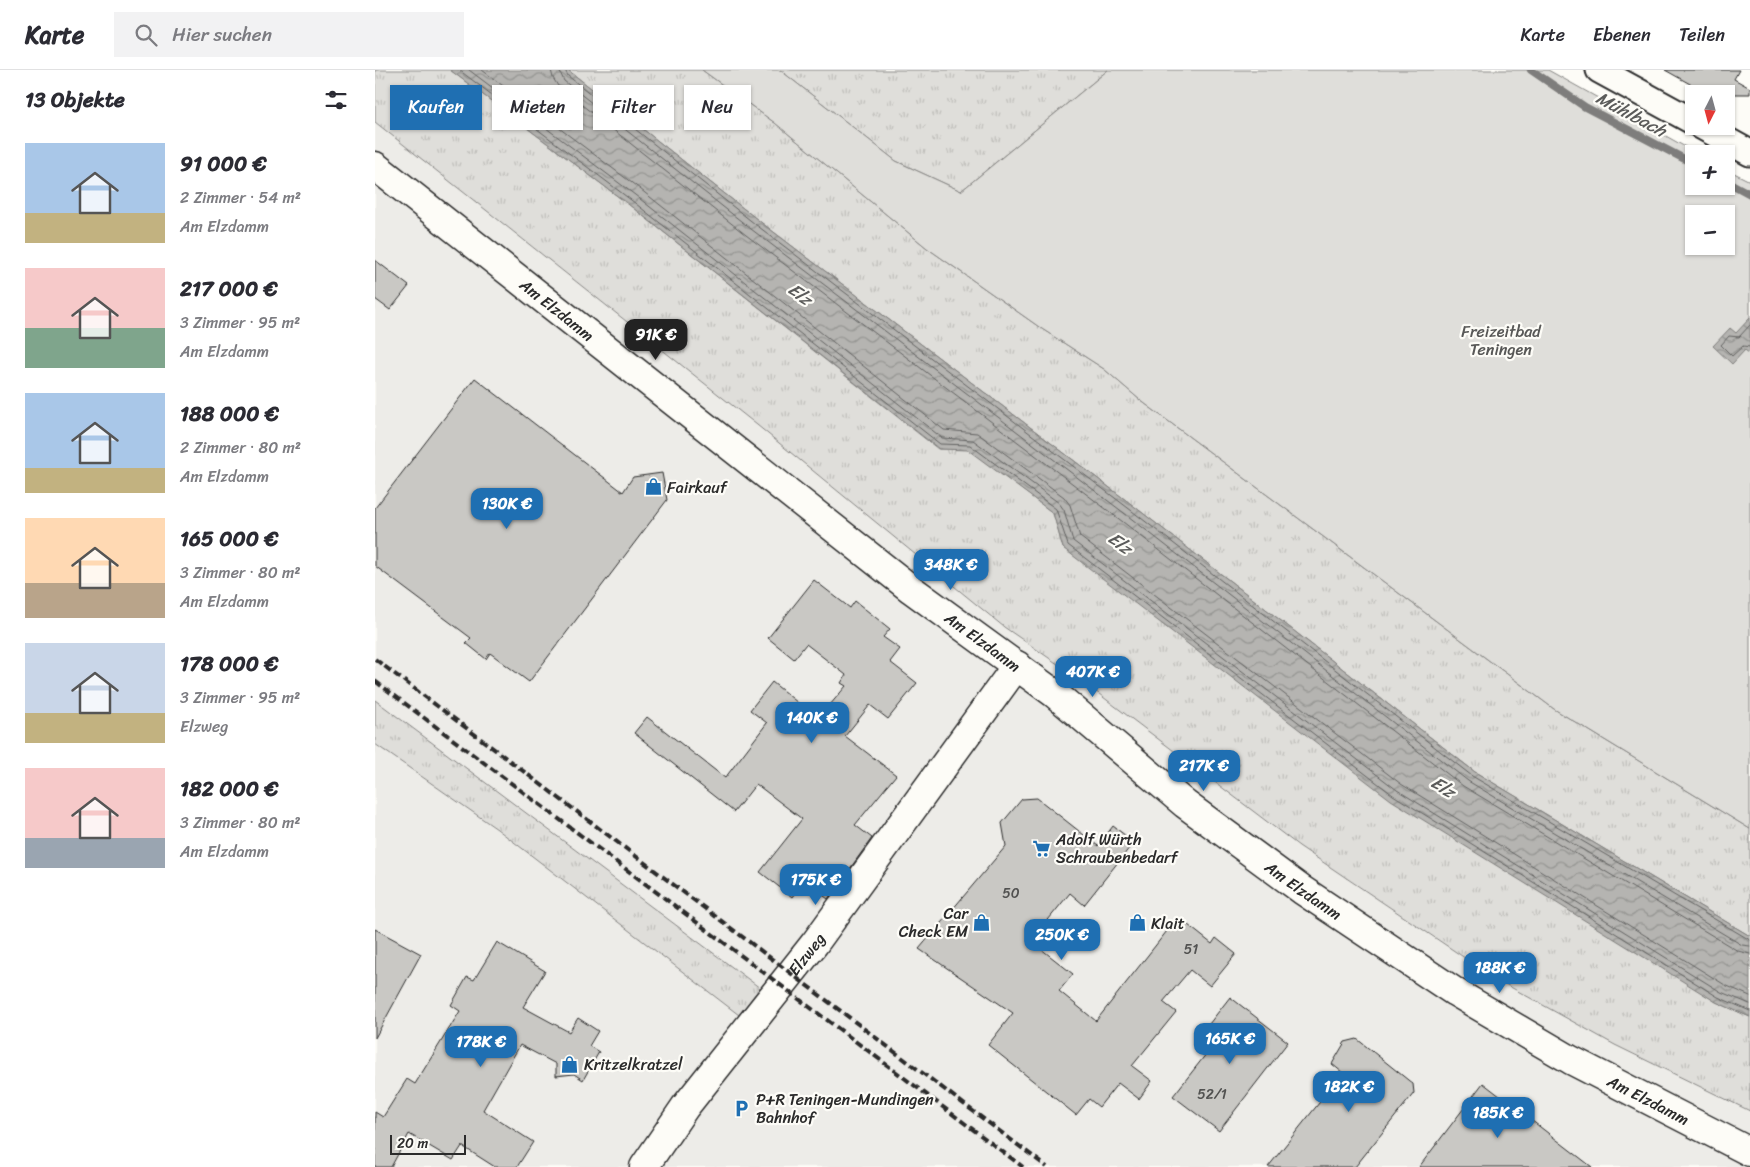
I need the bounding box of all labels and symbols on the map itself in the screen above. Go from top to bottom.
water label: Mühlbach [1590,82,1673,147]
north arrow [1685,85,1735,135]
street label: Am Elzdamm [512,271,601,349]
water label: Elz [781,274,821,315]
park label: Freizeitbad Teningen [1461,317,1542,364]
pin: 91K € [621,318,691,361]
place label: Fairkauf [667,473,729,502]
shop icon: Fairkauf [643,477,663,497]
pin: 130K € [466,488,548,530]
water label: Elz [1101,523,1141,564]
pin: 348K € [910,548,992,591]
street label: Am Elzdamm [937,603,1027,680]
pin: 407K € [1052,656,1134,698]
pin: 140K € [771,702,853,744]
pin: 217K € [1163,750,1245,792]
water label: Elz [1424,767,1464,808]
place label: Adolf Würth Schraubenbedarf [1055,825,1179,872]
supermarket icon: Adolf Würth Schraubenbedarf [1032,838,1052,858]
street label: Am Elzdamm [1258,853,1348,928]
pin: 175K € [775,864,857,906]
house number: 50 [1002,881,1020,906]
place label: Car Check EM [899,899,969,946]
place label: Klait [1151,909,1185,938]
shop icon: Car Check EM [972,912,992,932]
shop icon: Klait [1127,913,1147,933]
pin: 250K € [1021,918,1103,961]
street label: Elzweg [780,926,833,982]
house number: 51 [1184,937,1198,962]
pin: 188K € [1459,952,1541,994]
pin: 165K € [1189,1022,1271,1065]
pin: 178K € [440,1026,522,1068]
place label: Kritzelkratzel [584,1050,683,1079]
shop icon: Kritzelkratzel [560,1054,580,1074]
street label: Am Elzdamm [1601,1067,1695,1134]
pin: 182K € [1308,1070,1390,1113]
house number: 52/1 [1197,1082,1227,1107]
place label: P+R Teningen-Mundingen Bahnhof [756,1085,934,1132]
pin: 185K € [1457,1096,1539,1139]
parking icon: P+R Teningen-Mundingen Bahnhof [732,1098,752,1118]
scale bar [390,1132,466,1155]

